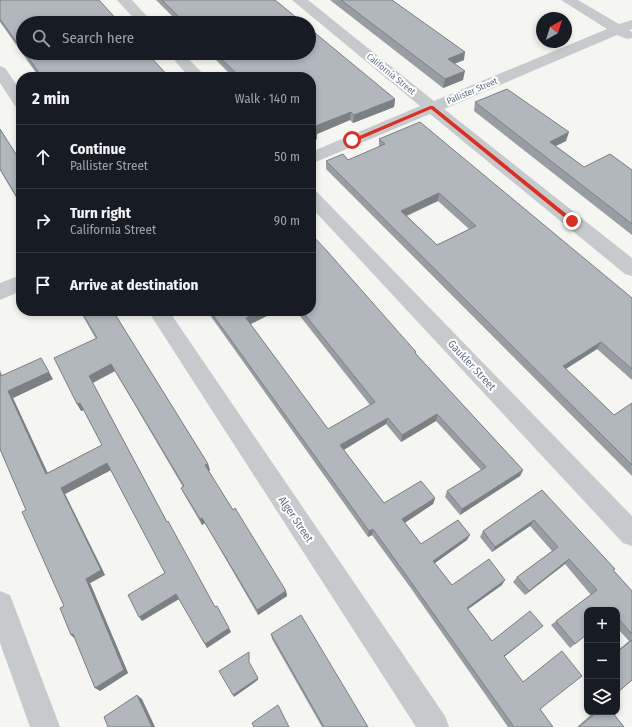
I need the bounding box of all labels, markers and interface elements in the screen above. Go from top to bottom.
north arrow [536,12,572,48]
search box [16,16,316,60]
icon: search [30,27,52,49]
text: Search here [62,29,134,47]
street label: California Street [365,51,417,97]
street label: Pallister Street [445,76,499,106]
text: 2 min [32,88,70,109]
text: Walk · 140 m [235,91,300,106]
route start [343,131,361,149]
text: Continue [70,140,126,158]
icon: ahead [32,146,54,168]
text: 50 m [274,149,300,164]
text: Pallister Street [70,158,148,173]
text: Turn right [70,204,131,222]
icon: right [32,210,54,232]
route end [563,212,581,230]
text: 90 m [274,213,300,228]
text: California Street [70,222,156,237]
icon: arrive [32,274,54,296]
text: Arrive at destination [70,276,198,294]
street label: Gaukler Street [445,337,499,394]
street label: Alger Street [275,494,316,545]
map controls [584,607,620,715]
button: + [584,607,620,643]
button: − [584,643,620,679]
button: layers [584,679,620,715]

